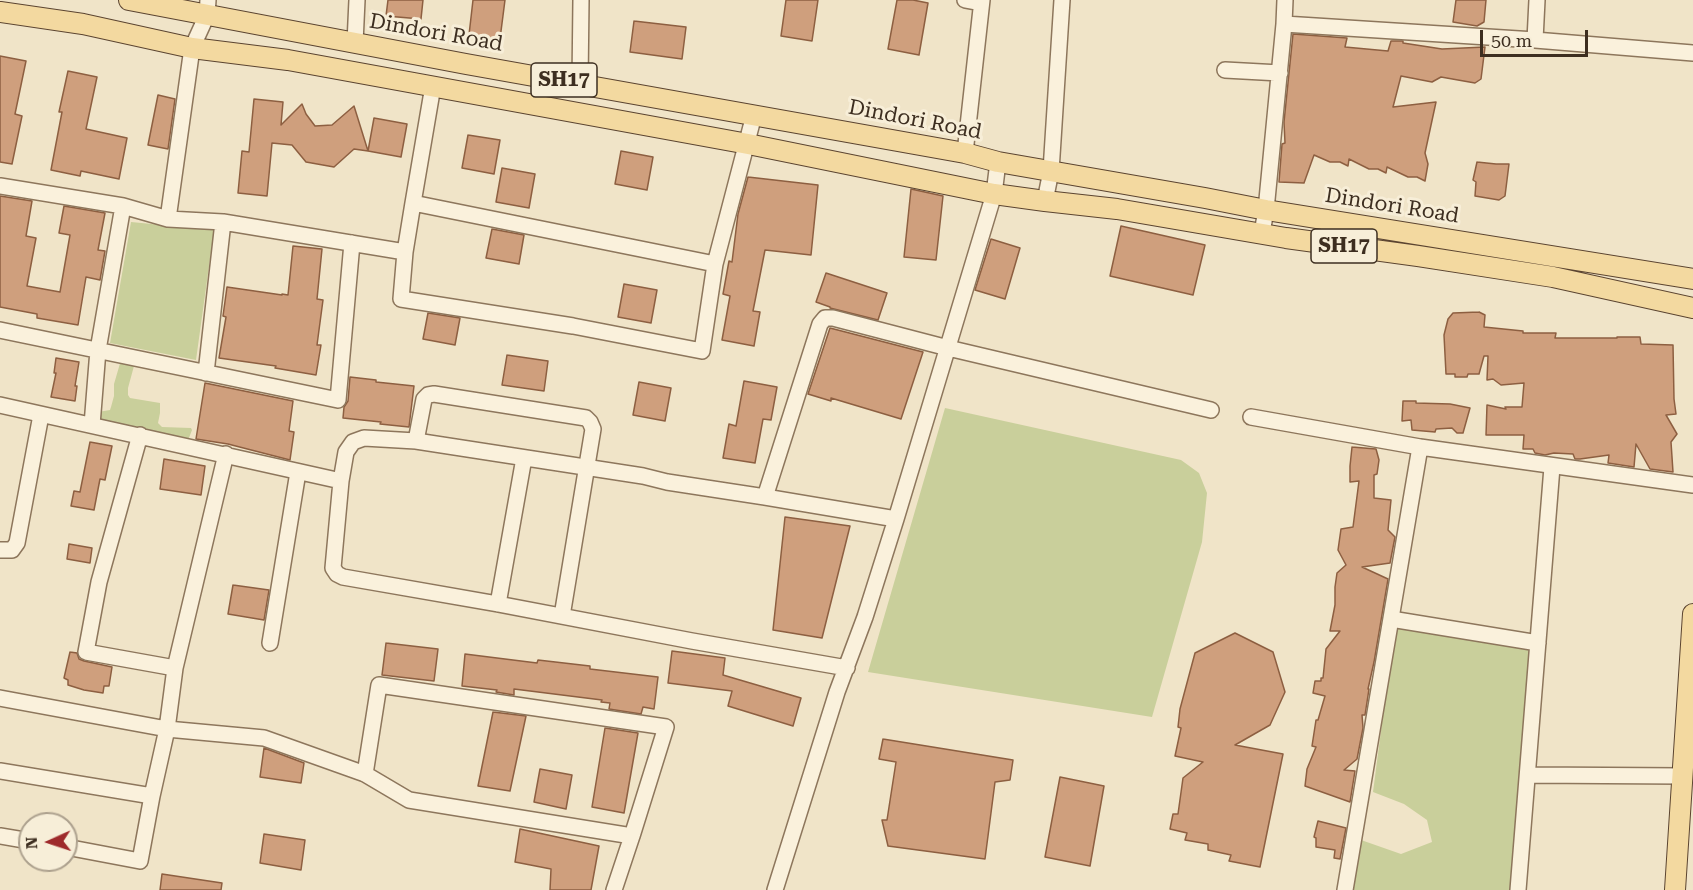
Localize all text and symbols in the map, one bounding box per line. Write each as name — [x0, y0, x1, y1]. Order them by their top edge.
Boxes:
street label: Dindori Road — [367, 9, 505, 57]
scale bar — [1483, 18, 1591, 56]
text: 50 m — [1491, 30, 1532, 51]
road number: SH17 — [531, 63, 597, 97]
street label: Dindori Road — [846, 95, 984, 145]
street label: Dindori Road — [1323, 183, 1461, 229]
road number: SH17 — [1311, 229, 1377, 263]
north arrow — [18, 812, 78, 872]
text: N — [22, 836, 41, 850]

